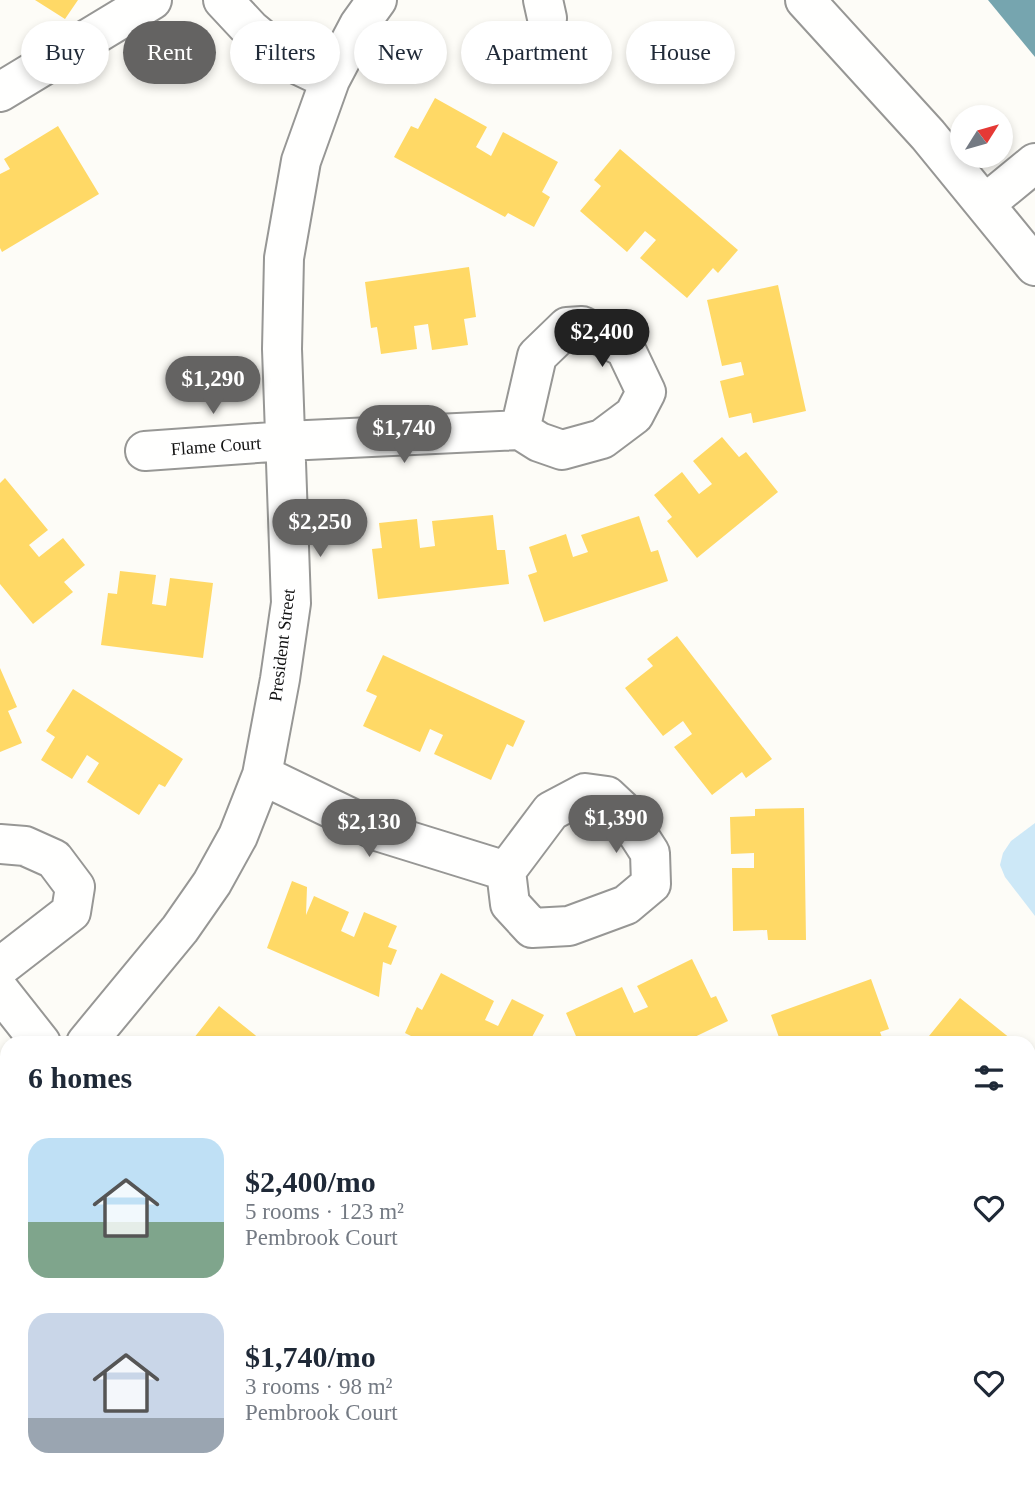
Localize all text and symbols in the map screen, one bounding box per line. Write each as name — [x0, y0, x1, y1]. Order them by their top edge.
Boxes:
chip: Buy — [21, 21, 109, 84]
chip: Rent — [123, 21, 216, 84]
chip: Filters — [230, 21, 340, 84]
chip: New — [354, 21, 447, 84]
chip: Apartment — [461, 21, 612, 84]
chip: House — [626, 21, 735, 84]
north arrow — [950, 105, 1013, 168]
map controls — [950, 105, 1013, 168]
pin: $2,400 — [545, 310, 659, 369]
text: $2,400 — [570, 319, 634, 344]
pin: $1,290 — [156, 356, 270, 416]
text: $1,290 — [181, 366, 245, 391]
pin: $1,740 — [347, 406, 461, 465]
text: $1,740 — [372, 415, 436, 440]
street label: Flame Court — [170, 433, 262, 459]
pin: $2,250 — [263, 500, 377, 559]
text: $2,250 — [288, 509, 352, 534]
street label: President Street — [265, 587, 299, 703]
pin: $1,390 — [559, 796, 673, 855]
pin: $2,130 — [312, 800, 426, 859]
text: $1,390 — [584, 805, 648, 830]
text: $2,130 — [337, 809, 401, 834]
icon: filters — [970, 1059, 1008, 1097]
text: 6 homes — [28, 1061, 132, 1094]
text: $2,400/mo — [245, 1165, 376, 1198]
icon: home — [84, 1166, 168, 1250]
icon: heart — [970, 1189, 1008, 1227]
text: 5 rooms · 123 m² — [245, 1199, 404, 1224]
text: Pembrook Court — [245, 1225, 398, 1250]
text: $1,740/mo — [245, 1340, 376, 1373]
icon: home — [84, 1341, 168, 1425]
icon: heart — [970, 1364, 1008, 1402]
text: 3 rooms · 98 m² — [245, 1374, 392, 1399]
text: Pembrook Court — [245, 1400, 398, 1425]

